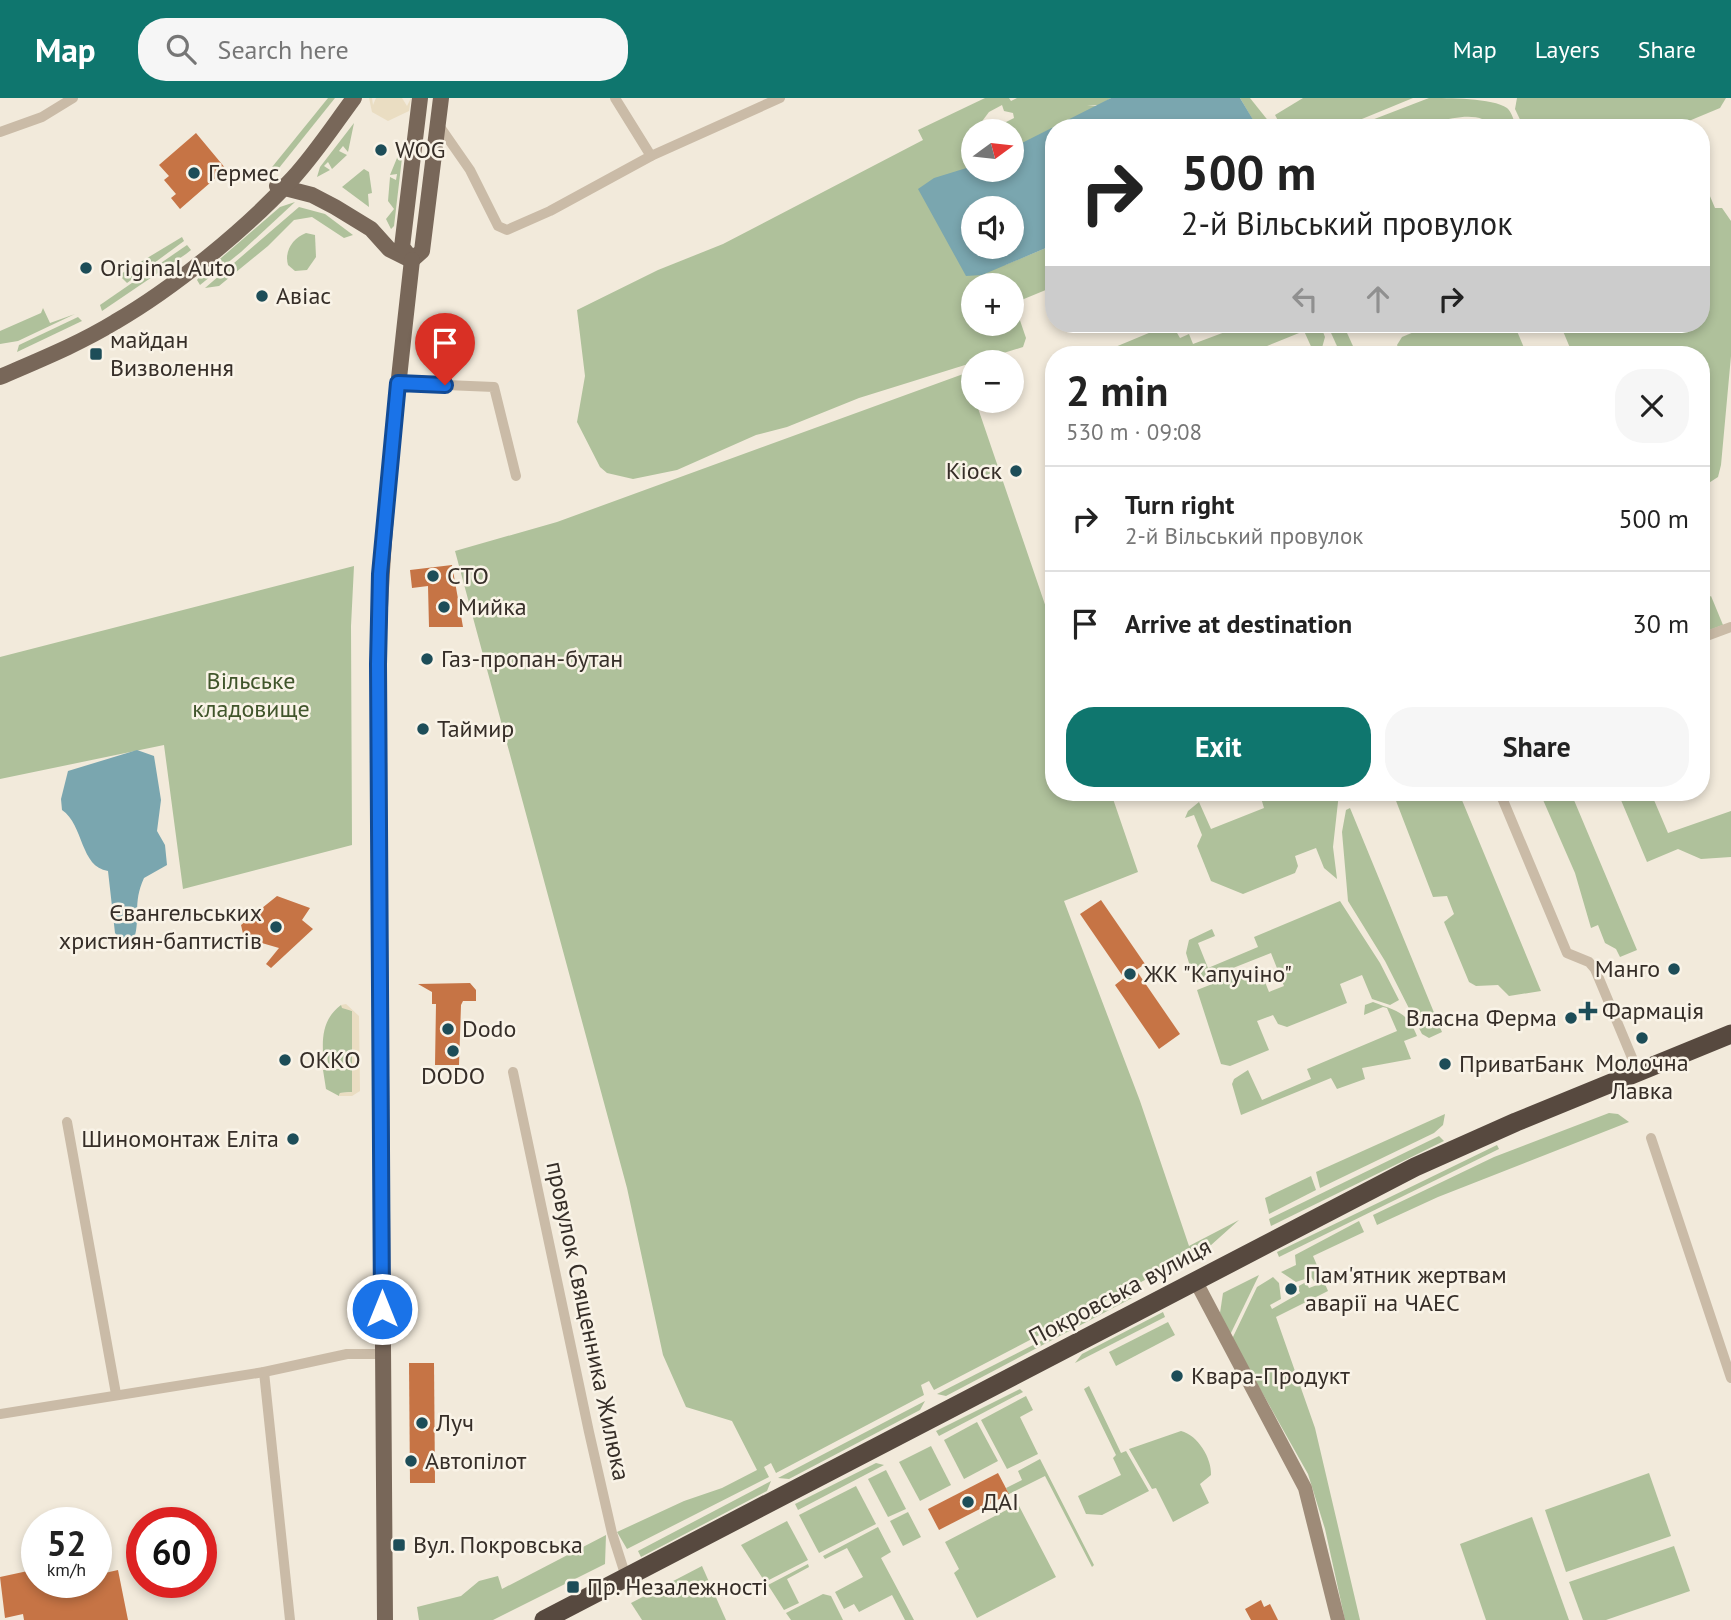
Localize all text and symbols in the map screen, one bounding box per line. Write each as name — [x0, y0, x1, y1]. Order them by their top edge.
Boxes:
search box — [138, 18, 628, 81]
text: Map — [35, 28, 96, 71]
icon: search — [162, 30, 200, 68]
text: Search here — [218, 33, 349, 66]
text: Map — [1453, 34, 1497, 65]
text: Layers — [1535, 34, 1600, 65]
text: Share — [1638, 34, 1696, 65]
north arrow — [961, 119, 1024, 182]
map controls — [961, 119, 1024, 413]
place label: WOG — [395, 134, 446, 165]
text: 500 m — [1181, 140, 1316, 204]
marker: WOG — [373, 142, 389, 158]
icon: right — [1066, 147, 1157, 238]
place label: Гермес — [208, 157, 280, 188]
marker: Гермес — [186, 165, 202, 181]
button: sound — [961, 196, 1024, 259]
text: 2-й Вільський провулок — [1181, 202, 1512, 244]
place label: Original Auto — [100, 252, 236, 283]
marker: Original Auto — [78, 260, 94, 276]
button: + — [961, 273, 1024, 336]
place label: Авіас — [276, 280, 331, 311]
icon: left — [1286, 280, 1324, 318]
icon: ahead — [1359, 280, 1397, 318]
icon: right — [1432, 280, 1470, 318]
marker: Авіас — [254, 288, 270, 304]
pin — [415, 313, 475, 385]
place label: майдан Визволення — [110, 324, 234, 383]
icon: arrive — [426, 324, 464, 362]
marker: майдан Визволення — [88, 346, 104, 362]
button: − — [961, 350, 1024, 413]
text: 2 min — [1066, 363, 1168, 418]
button: close — [1615, 369, 1689, 443]
text: 530 m · 09:08 — [1066, 417, 1202, 446]
place label: Кіоск — [946, 455, 1003, 486]
marker: Кіоск — [1008, 463, 1024, 479]
text: Turn right — [1125, 488, 1234, 521]
icon: right — [1066, 500, 1104, 538]
text: 500 m — [1618, 502, 1689, 535]
text: 2-й Вільський провулок — [1125, 521, 1363, 550]
place label: СТО — [447, 560, 489, 591]
marker: СТО — [425, 568, 441, 584]
place label: Мийка — [458, 591, 527, 622]
marker: Мийка — [436, 599, 452, 615]
icon: arrive — [1066, 605, 1104, 643]
text: Arrive at destination — [1125, 607, 1352, 640]
text: 30 m — [1633, 607, 1689, 640]
place label: Газ-пропан-бутан — [441, 643, 623, 674]
marker: Газ-пропан-бутан — [419, 651, 435, 667]
park label: Вільське кладовище — [192, 665, 310, 724]
button: Exit — [1066, 707, 1371, 787]
button: Share — [1385, 707, 1689, 787]
place label: Таймир — [437, 713, 514, 744]
marker: Таймир — [415, 721, 431, 737]
place label: Євангельських християн-баптистів — [59, 897, 262, 956]
marker: Євангельських християн-баптистів — [268, 919, 284, 935]
place label: Манго — [1595, 953, 1660, 984]
place label: ЖК "Капучіно" — [1143, 958, 1292, 989]
marker: Манго — [1666, 961, 1682, 977]
marker: ЖК "Капучіно" — [1122, 966, 1138, 982]
place label: Фармація — [1602, 995, 1704, 1026]
place label: Власна Ферма — [1406, 1002, 1557, 1033]
marker: Фармація — [1580, 1003, 1596, 1019]
marker: Власна Ферма — [1563, 1010, 1579, 1026]
place label: Dodo — [462, 1013, 516, 1044]
marker: Dodo — [440, 1021, 456, 1037]
marker: Молочна Лавка — [1634, 1030, 1650, 1046]
marker: DODO — [445, 1043, 461, 1059]
place label: ОККО — [299, 1044, 361, 1075]
place label: Молочна Лавка — [1595, 1047, 1689, 1106]
place label: ПриватБанк — [1459, 1048, 1584, 1079]
marker: ОККО — [277, 1052, 293, 1068]
marker: ПриватБанк — [1437, 1056, 1453, 1072]
place label: DODO — [421, 1060, 485, 1091]
place label: Шиномонтаж Еліта — [81, 1123, 279, 1154]
marker: Шиномонтаж Еліта — [285, 1131, 301, 1147]
street label: провулок Священника Жилюка — [539, 1158, 638, 1483]
street label: Покровська вулиця — [1023, 1230, 1216, 1353]
place label: Пам'ятник жертвам аварії на ЧАЕС — [1305, 1259, 1507, 1318]
position arrow — [345, 1272, 419, 1346]
marker: Пам'ятник жертвам аварії на ЧАЕС — [1283, 1281, 1299, 1297]
place label: Квара-Продукт — [1191, 1360, 1350, 1391]
marker: Квара-Продукт — [1169, 1368, 1185, 1384]
place label: Луч — [435, 1407, 474, 1438]
marker: Луч — [414, 1415, 430, 1431]
place label: Автопілот — [425, 1445, 527, 1476]
marker: Автопілот — [403, 1453, 419, 1469]
place label: ДАІ — [982, 1486, 1019, 1517]
marker: ДАІ — [960, 1494, 976, 1510]
speed limit sign: 60 — [126, 1507, 217, 1598]
text: 52 — [47, 1520, 86, 1566]
place label: Вул. Покровська — [413, 1529, 583, 1560]
marker: Вул. Покровська — [391, 1537, 407, 1553]
text: km/h — [47, 1558, 86, 1581]
place label: Пр. Незалежності — [587, 1571, 768, 1602]
marker: Пр. Незалежності — [565, 1579, 581, 1595]

